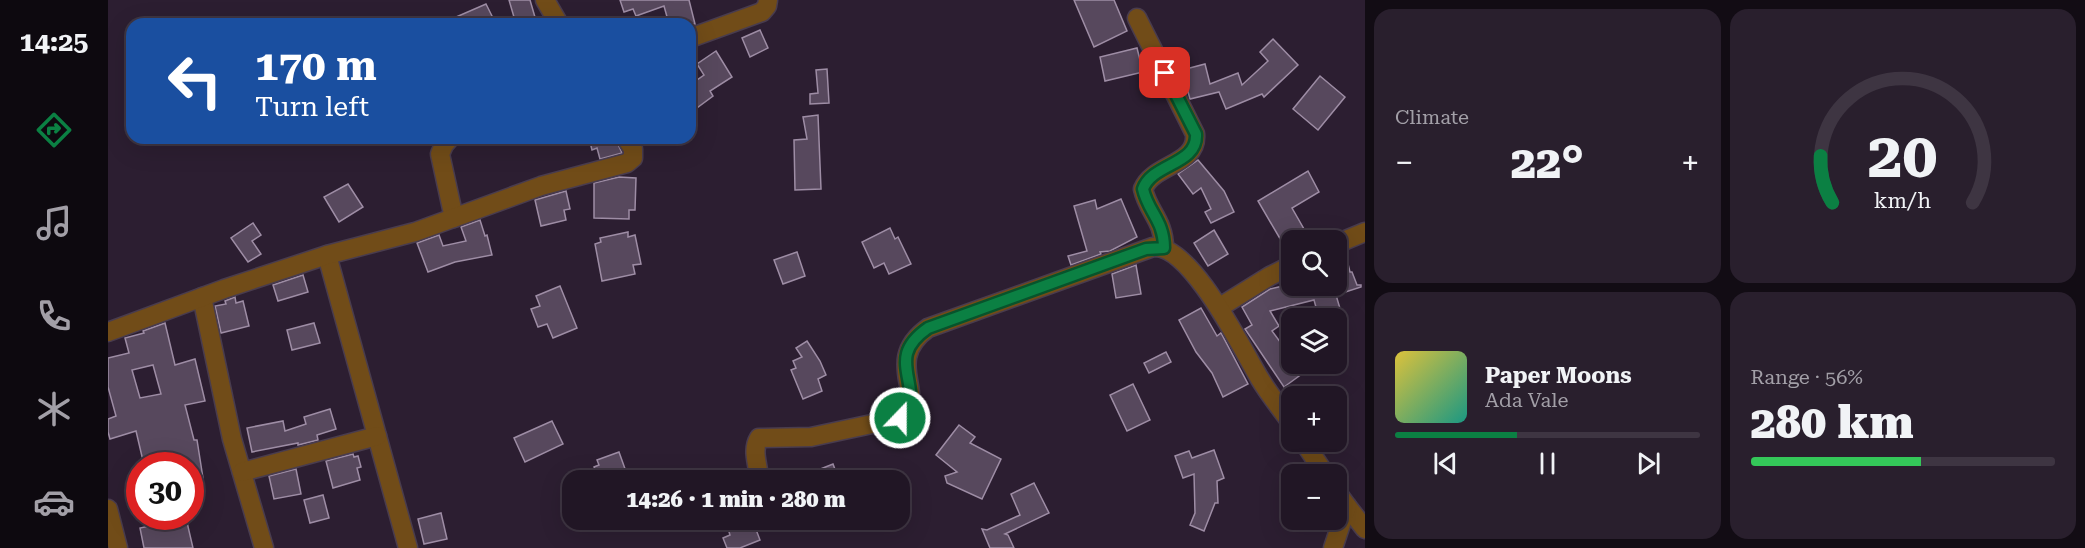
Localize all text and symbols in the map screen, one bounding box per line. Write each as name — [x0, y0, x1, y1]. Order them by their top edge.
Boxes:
text: 14:25 — [20, 26, 88, 58]
text: 170 m — [255, 41, 377, 90]
icon: left — [156, 42, 234, 120]
pin — [1139, 47, 1190, 98]
icon: arrive — [1148, 56, 1181, 89]
text: Turn left — [255, 91, 369, 123]
text: Climate — [1395, 105, 1469, 129]
icon: directions — [33, 109, 75, 151]
text: 20 — [1868, 119, 1938, 192]
text: 22° — [1511, 136, 1584, 189]
text: − — [1395, 143, 1413, 182]
text: + — [1681, 143, 1700, 182]
text: km/h — [1874, 188, 1932, 213]
icon: music — [33, 202, 75, 244]
map controls — [1281, 230, 1347, 530]
button: search — [1281, 230, 1347, 296]
icon: phone — [33, 295, 75, 337]
button: layers — [1281, 308, 1347, 374]
text: Paper Moons — [1485, 363, 1632, 388]
text: Range · 56% — [1751, 365, 1863, 389]
position arrow — [868, 386, 932, 450]
button: + — [1281, 386, 1347, 452]
icon: climate — [33, 388, 75, 430]
text: Ada Vale — [1485, 388, 1568, 412]
text: 280 km — [1751, 396, 1914, 449]
icon: previous — [1429, 447, 1462, 480]
icon: pause — [1531, 447, 1564, 480]
icon: next — [1632, 447, 1665, 480]
speed limit sign: 30 — [126, 452, 204, 530]
button: − — [1281, 464, 1347, 530]
icon: car — [33, 481, 75, 523]
text: 14:26 · 1 min · 280 m — [626, 487, 846, 512]

